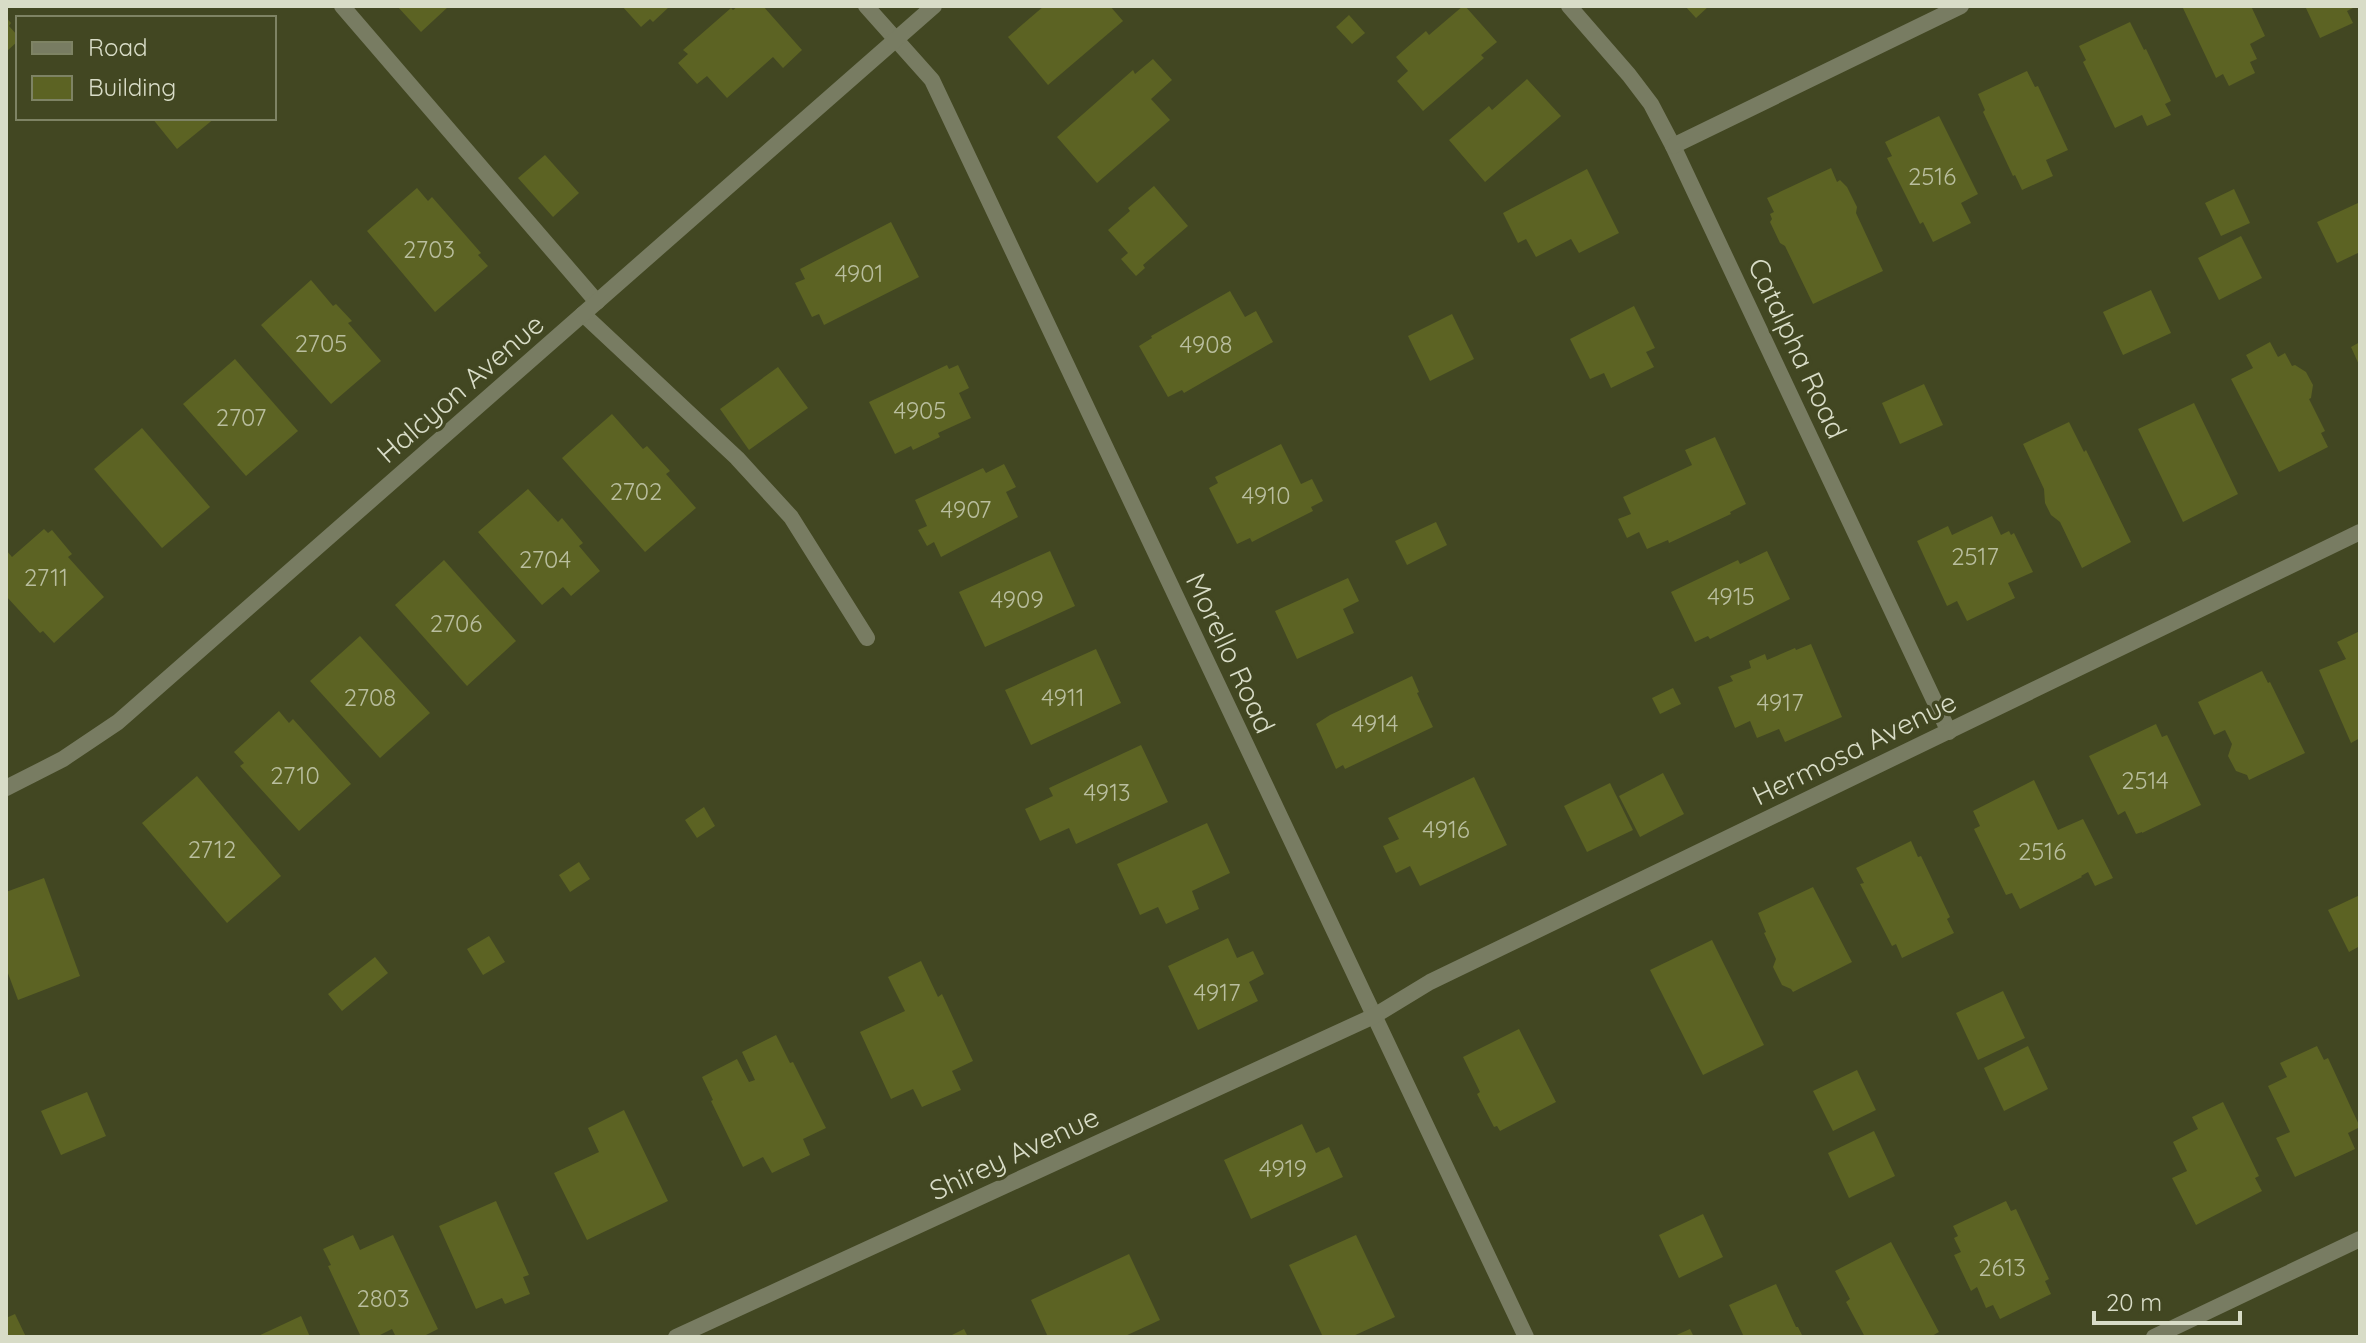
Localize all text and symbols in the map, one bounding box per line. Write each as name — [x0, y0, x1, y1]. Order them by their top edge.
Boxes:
legend — [16, 16, 276, 120]
text: Road — [88, 32, 148, 62]
text: Building — [88, 72, 176, 102]
house number: 2516 — [1908, 161, 1956, 191]
house number: 2703 — [403, 234, 455, 264]
street label: Catalpha Road — [1741, 252, 1855, 444]
house number: 4901 — [835, 258, 883, 288]
street label: Halcyon Avenue — [369, 306, 551, 470]
house number: 2705 — [295, 328, 347, 358]
house number: 4908 — [1180, 329, 1232, 359]
house number: 4905 — [894, 395, 946, 425]
house number: 2707 — [216, 402, 266, 432]
house number: 2702 — [610, 476, 662, 506]
house number: 4910 — [1242, 480, 1290, 510]
house number: 4907 — [941, 494, 991, 524]
house number: 2517 — [1951, 541, 1999, 571]
house number: 2704 — [519, 544, 571, 574]
house number: 2711 — [24, 562, 68, 592]
street label: Morello Road — [1179, 567, 1283, 739]
house number: 4915 — [1707, 581, 1755, 611]
house number: 4909 — [990, 584, 1044, 614]
house number: 2706 — [430, 608, 482, 638]
house number: 2708 — [344, 682, 396, 712]
house number: 4911 — [1041, 682, 1085, 712]
street label: Hermosa Avenue — [1746, 683, 1962, 813]
house number: 4917 — [1757, 687, 1803, 717]
house number: 4914 — [1352, 708, 1398, 738]
house number: 2710 — [270, 760, 320, 790]
house number: 2514 — [2121, 765, 2169, 795]
house number: 4913 — [1083, 777, 1131, 807]
house number: 4916 — [1422, 814, 1470, 844]
house number: 2712 — [188, 834, 236, 864]
house number: 2516 — [2018, 836, 2066, 866]
house number: 4917 — [1194, 977, 1240, 1007]
street label: Shirey Avenue — [924, 1099, 1104, 1207]
house number: 4919 — [1259, 1153, 1307, 1183]
house number: 2613 — [1978, 1252, 2026, 1282]
scale bar — [2094, 1275, 2240, 1325]
house number: 2803 — [356, 1283, 410, 1313]
text: 20 m — [2106, 1287, 2162, 1317]

